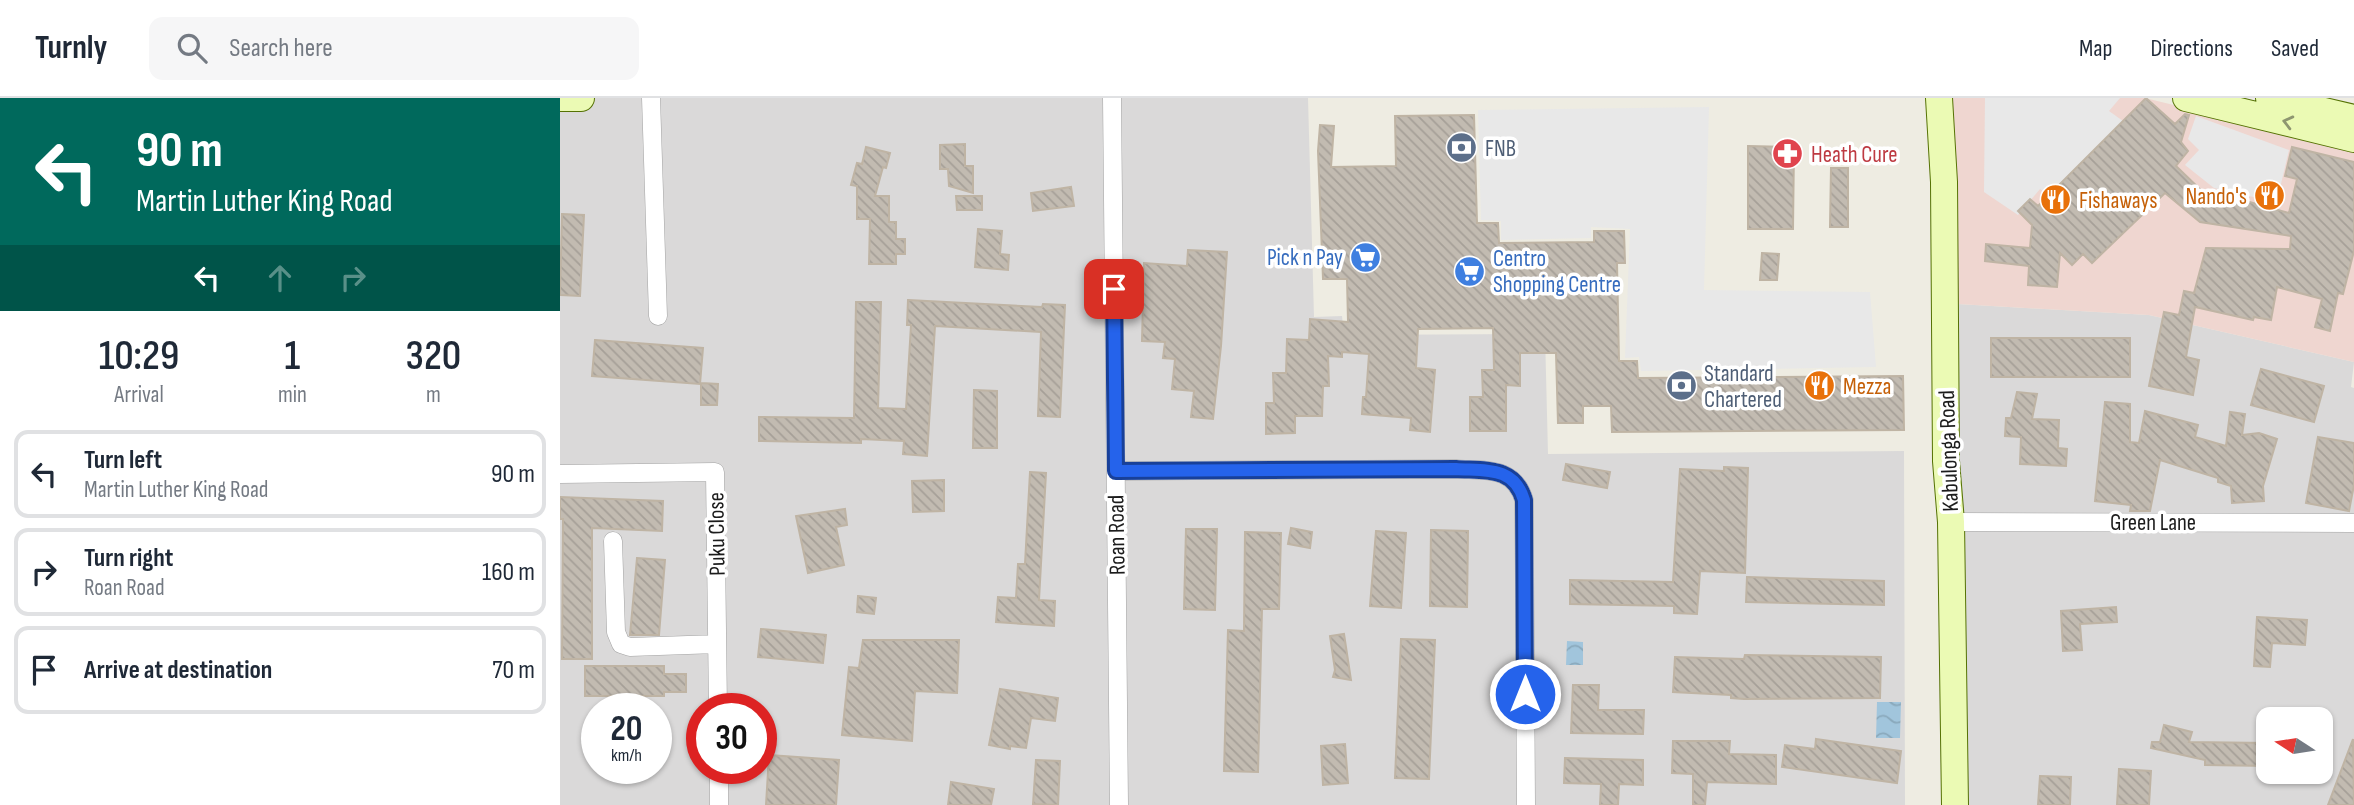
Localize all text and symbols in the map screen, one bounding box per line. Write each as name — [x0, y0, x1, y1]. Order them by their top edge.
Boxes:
search box — [149, 17, 639, 80]
text: Turnly — [35, 28, 107, 68]
icon: search — [173, 29, 211, 67]
text: Search here — [229, 33, 333, 64]
text: Map — [2079, 34, 2112, 63]
text: Directions — [2150, 34, 2233, 63]
text: Saved — [2271, 34, 2319, 63]
one-way arrow — [2282, 116, 2294, 130]
text: 90 m — [136, 122, 223, 181]
icon: left — [21, 126, 112, 217]
bank icon: FNB — [1445, 131, 1479, 165]
place label: FNB — [1485, 135, 1516, 163]
pharmacy icon: Heath Cure — [1771, 137, 1805, 171]
place label: Heath Cure — [1811, 141, 1897, 169]
restaurant icon: Nando's — [2253, 179, 2287, 213]
text: Martin Luther King Road — [136, 182, 393, 221]
restaurant icon: Fishaways — [2039, 183, 2073, 217]
place label: Nando's — [2186, 183, 2247, 211]
place label: Fishaways — [2079, 187, 2158, 215]
supermarket icon: Pick n Pay — [1349, 240, 1383, 274]
place label: Pick n Pay — [1267, 244, 1343, 272]
place label: Centro Shopping Centre — [1493, 245, 1621, 299]
supermarket icon: Centro Shopping Centre — [1453, 254, 1487, 288]
icon: left — [188, 259, 226, 297]
icon: ahead — [261, 259, 299, 297]
icon: right — [334, 259, 372, 297]
pin — [1084, 259, 1144, 319]
icon: arrive — [1095, 270, 1133, 308]
text: 10:29 — [99, 331, 179, 382]
text: 1 — [285, 331, 300, 382]
text: 320 — [406, 331, 461, 382]
place label: Standard Chartered — [1704, 360, 1782, 414]
bank icon: Standard Chartered — [1664, 369, 1698, 403]
restaurant icon: Mezza — [1803, 369, 1837, 403]
place label: Mezza — [1843, 373, 1891, 401]
text: Arrival — [114, 381, 164, 409]
text: min — [278, 381, 307, 409]
text: m — [426, 381, 441, 409]
street label: Kabulonga Road — [1933, 390, 1965, 512]
text: Turn left — [84, 445, 162, 476]
icon: left — [25, 455, 63, 493]
text: 90 m — [491, 459, 535, 490]
text: Martin Luther King Road — [84, 476, 268, 504]
street label: Puku Close — [702, 492, 732, 576]
street label: Roan Road — [1102, 494, 1132, 575]
street label: Green Lane — [2110, 509, 2196, 537]
text: Turn right — [84, 543, 173, 574]
icon: right — [25, 553, 63, 591]
text: 160 m — [482, 557, 535, 588]
text: Roan Road — [84, 574, 165, 602]
icon: arrive — [25, 651, 63, 689]
text: Arrive at destination — [84, 655, 272, 686]
text: 70 m — [492, 655, 535, 686]
position arrow — [1488, 657, 1562, 731]
speed limit sign: 30 — [686, 693, 777, 784]
north arrow — [2256, 707, 2333, 784]
map controls — [2256, 707, 2333, 784]
text: 20 — [611, 708, 643, 751]
text: km/h — [611, 745, 642, 766]

